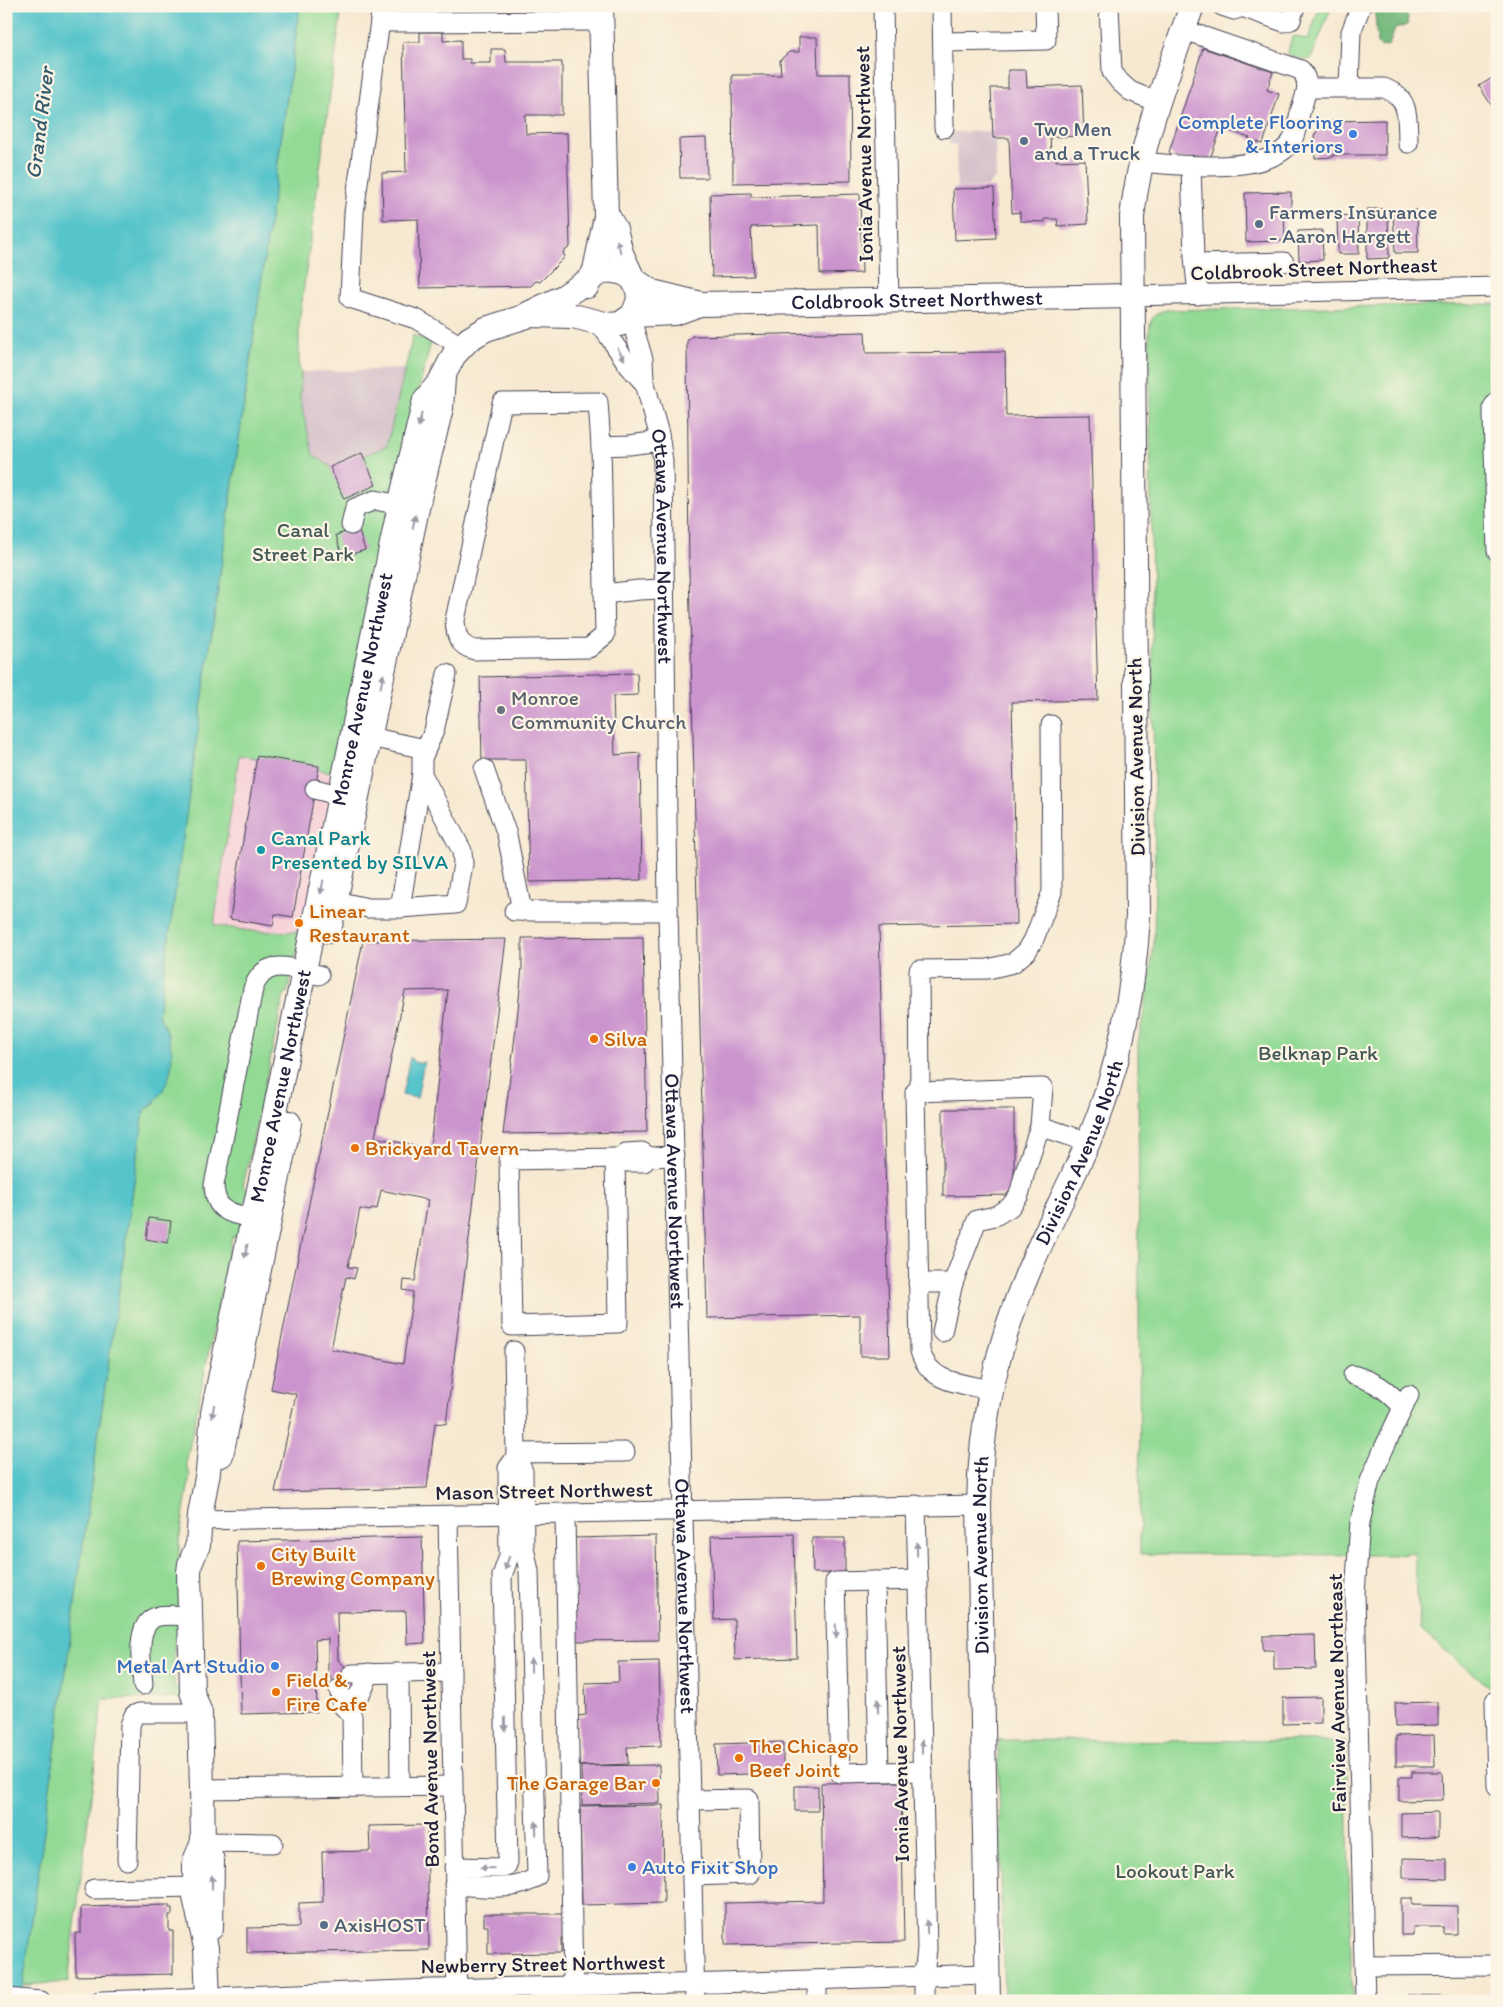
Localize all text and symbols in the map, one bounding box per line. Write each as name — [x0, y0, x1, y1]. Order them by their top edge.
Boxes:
street label: Ionia Avenue Northwest — [849, 45, 878, 263]
water label: Grand River — [19, 63, 60, 180]
place label: Complete Flooring & Interiors — [1178, 109, 1343, 158]
place label: Two Men and a Truck — [1034, 116, 1140, 165]
marker: Complete Flooring & Interiors — [1347, 128, 1359, 140]
marker: Two Men and a Truck — [1018, 135, 1030, 147]
place label: Farmers Insurance - Aaron Hargett — [1269, 199, 1438, 248]
marker: Farmers Insurance - Aaron Hargett — [1253, 218, 1265, 230]
one-way arrow — [615, 239, 623, 254]
street label: Coldbrook Street Northeast — [1190, 252, 1438, 285]
street label: Coldbrook Street Northwest — [791, 285, 1043, 314]
one-way arrow — [617, 347, 626, 360]
one-way arrow — [416, 412, 424, 427]
street label: Ottawa Avenue Northwest — [646, 427, 678, 664]
one-way arrow — [410, 514, 418, 529]
park label: Canal Street Park — [252, 517, 354, 566]
street label: Monroe Avenue Northwest — [325, 570, 398, 808]
street label: Division Avenue North — [1121, 657, 1150, 857]
one-way arrow — [378, 673, 386, 689]
place label: Monroe Community Church — [511, 685, 686, 734]
marker: Monroe Community Church — [495, 704, 507, 716]
place label: Canal Park Presented by SILVA — [271, 825, 449, 874]
marker: Canal Park Presented by SILVA — [255, 844, 267, 856]
one-way arrow — [317, 879, 325, 895]
place label: Linear Restaurant — [309, 898, 410, 947]
marker: Linear Restaurant — [293, 917, 305, 929]
street label: Monroe Avenue Northwest — [244, 967, 316, 1205]
place label: Silva — [604, 1026, 647, 1051]
marker: Silva — [588, 1033, 600, 1045]
park label: Belknap Park — [1258, 1040, 1378, 1065]
street label: Division Avenue North — [1029, 1057, 1128, 1249]
street label: Ottawa Avenue Northwest — [660, 1073, 691, 1309]
place label: Brickyard Tavern — [365, 1135, 519, 1160]
marker: Brickyard Tavern — [349, 1142, 361, 1154]
one-way arrow — [241, 1244, 249, 1260]
one-way arrow — [209, 1403, 217, 1419]
street label: Division Avenue North — [966, 1454, 994, 1655]
street label: Mason Street Northwest — [435, 1476, 653, 1505]
street label: Ottawa Avenue Northwest — [670, 1478, 701, 1714]
place label: City Built Brewing Company — [271, 1541, 435, 1590]
one-way arrow — [913, 1541, 921, 1557]
one-way arrow — [502, 1556, 510, 1571]
marker: City Built Brewing Company — [255, 1560, 267, 1572]
street label: Fairview Avenue Northeast — [1322, 1573, 1351, 1813]
one-way arrow — [832, 1623, 840, 1639]
street label: Ionia Avenue Northwest — [885, 1645, 914, 1863]
street label: Bond Avenue Northwest — [415, 1650, 444, 1868]
place label: Metal Art Studio — [116, 1653, 265, 1678]
one-way arrow — [527, 1657, 535, 1673]
marker: Metal Art Studio — [269, 1660, 281, 1672]
place label: Field & Fire Cafe — [286, 1667, 368, 1716]
marker: Field & Fire Cafe — [270, 1686, 282, 1698]
one-way arrow — [873, 1698, 881, 1714]
one-way arrow — [501, 1717, 509, 1733]
place label: The Chicago Beef Joint — [749, 1733, 859, 1782]
one-way arrow — [918, 1739, 926, 1755]
marker: The Chicago Beef Joint — [733, 1752, 745, 1764]
place label: The Garage Bar — [507, 1770, 647, 1795]
marker: The Garage Bar — [650, 1777, 662, 1789]
one-way arrow — [532, 1819, 540, 1835]
place label: Auto Fixit Shop — [642, 1854, 778, 1879]
park label: Lookout Park — [1115, 1858, 1235, 1883]
marker: Auto Fixit Shop — [626, 1861, 638, 1873]
one-way arrow — [479, 1864, 495, 1872]
one-way arrow — [208, 1874, 216, 1890]
place label: AxisHOST — [334, 1912, 426, 1937]
marker: AxisHOST — [318, 1919, 330, 1931]
one-way arrow — [923, 1919, 931, 1935]
street label: Newberry Street Northwest — [421, 1949, 666, 1978]

